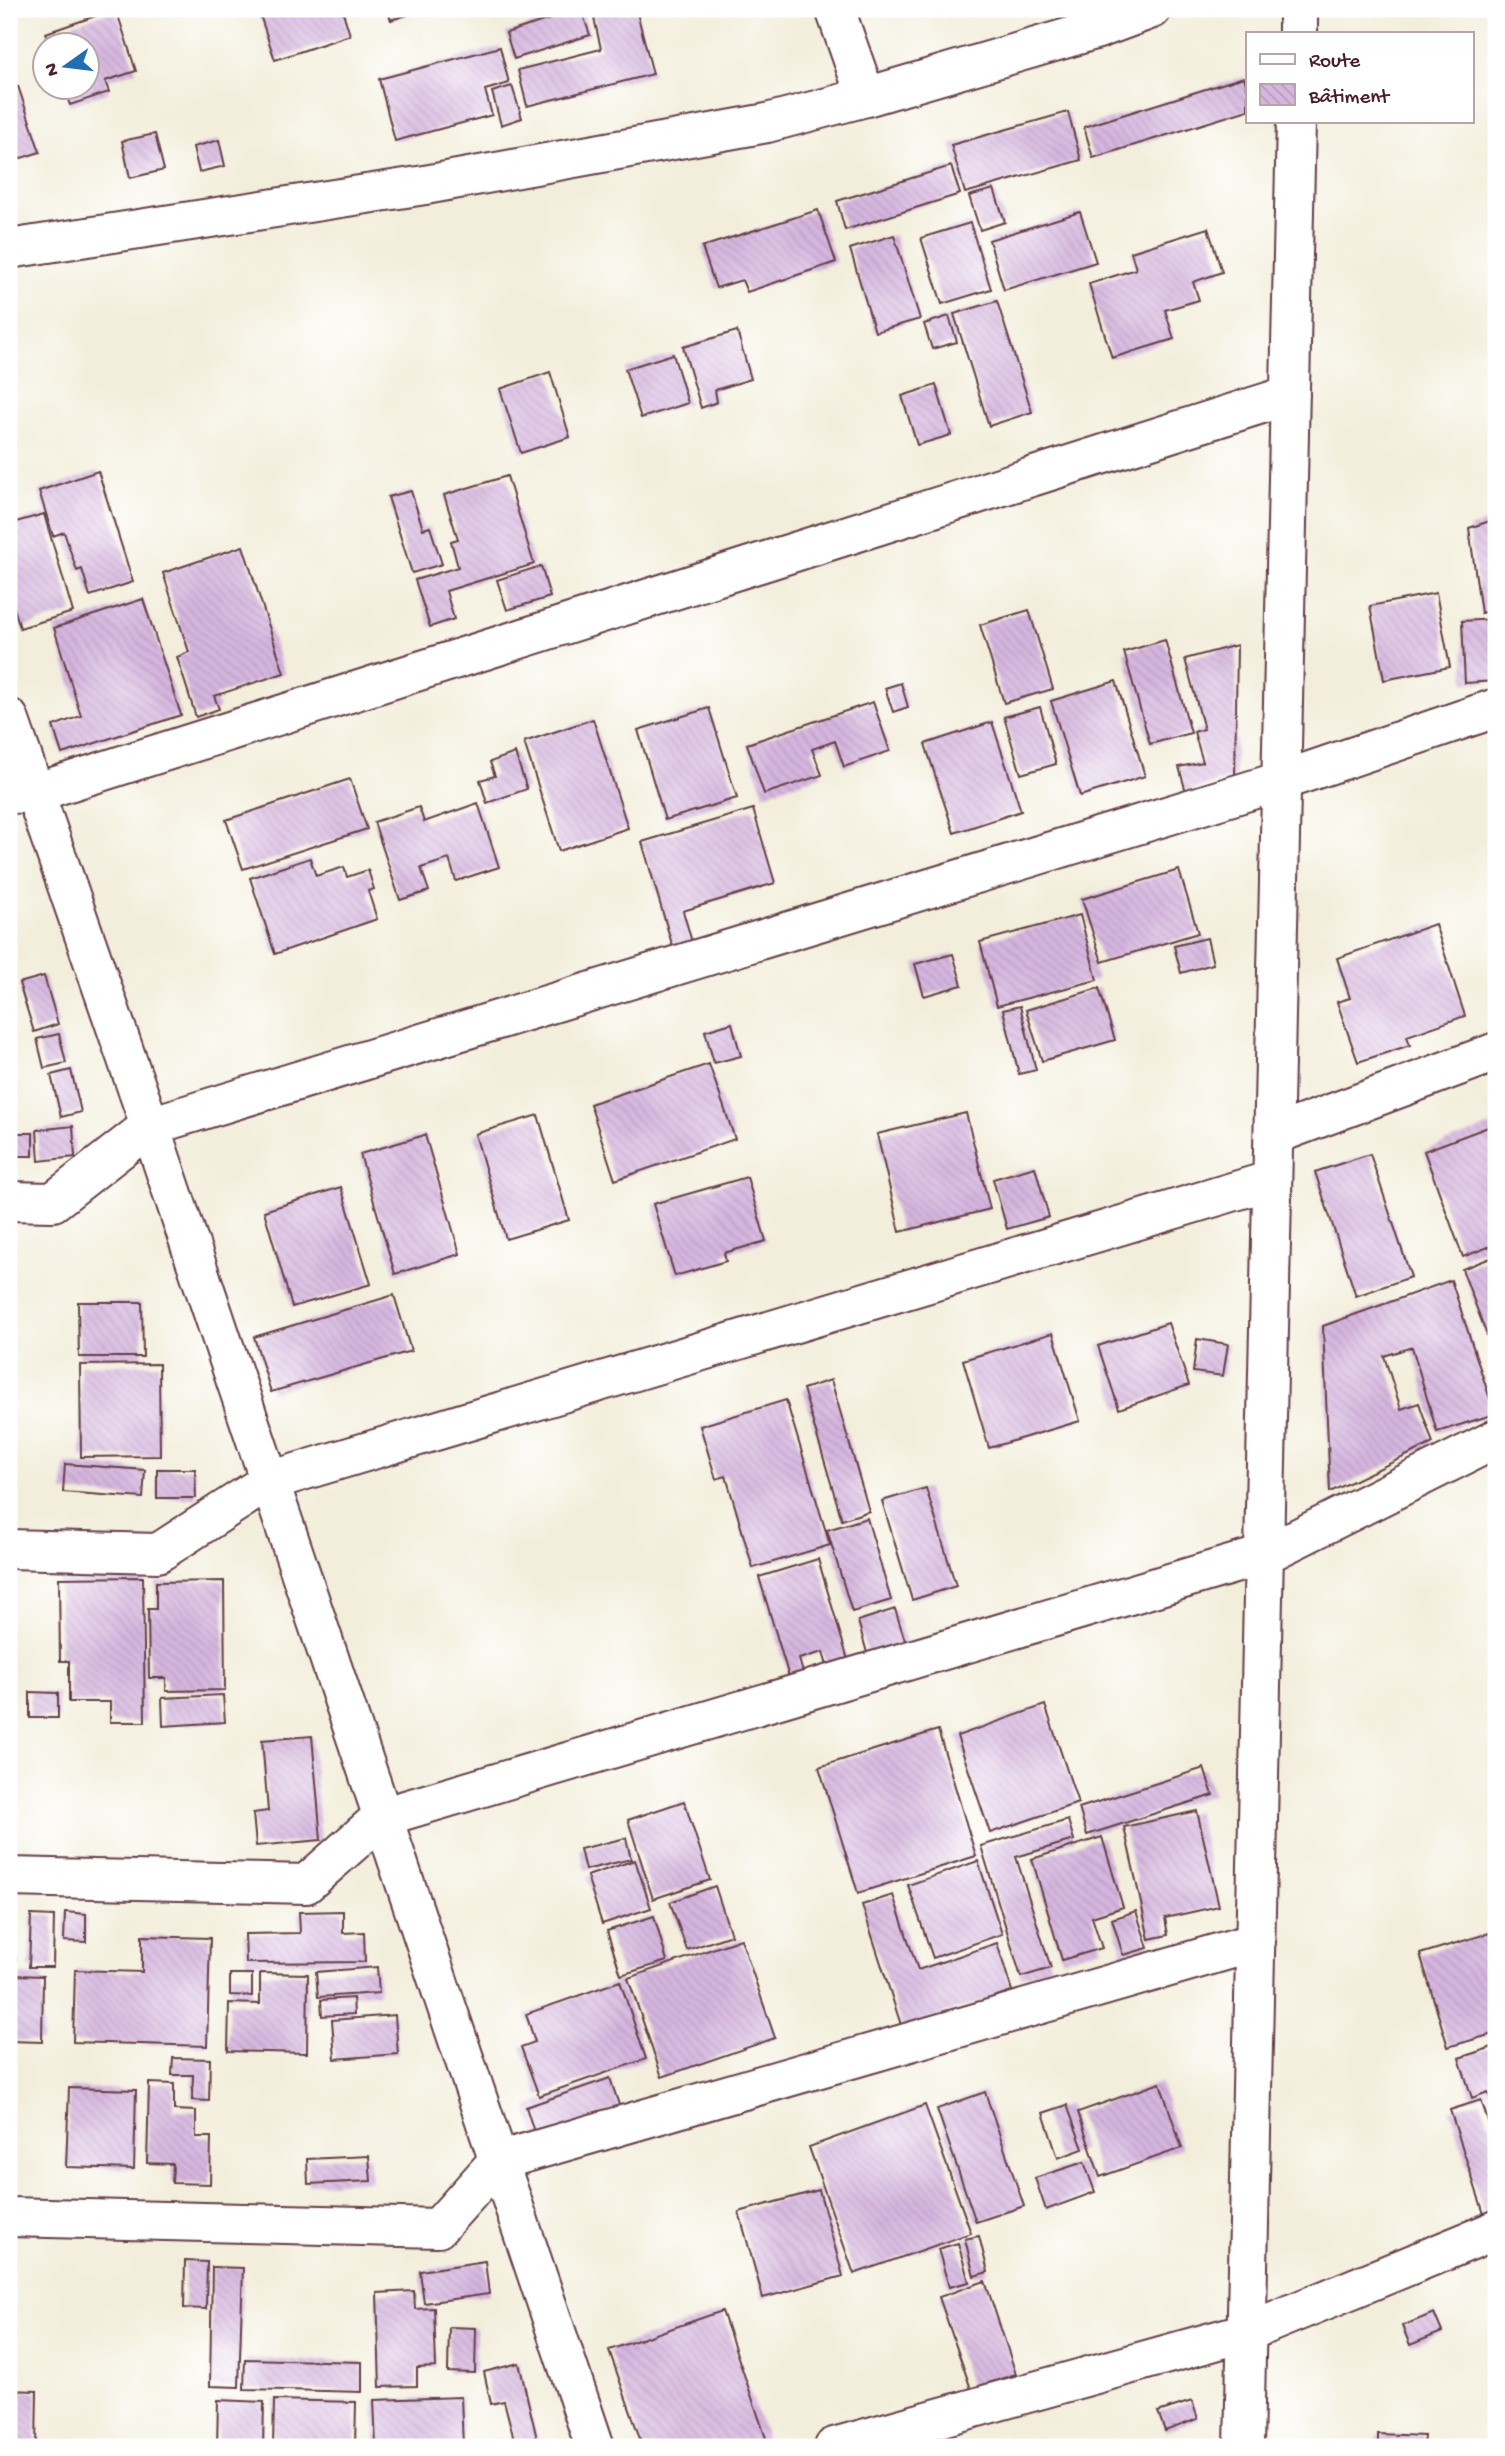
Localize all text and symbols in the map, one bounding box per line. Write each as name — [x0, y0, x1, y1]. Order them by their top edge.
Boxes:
north arrow — [32, 32, 102, 102]
legend — [1246, 32, 1474, 122]
text: Route — [1309, 50, 1361, 75]
text: N — [40, 60, 66, 78]
text: Bâtiment — [1308, 86, 1391, 111]

